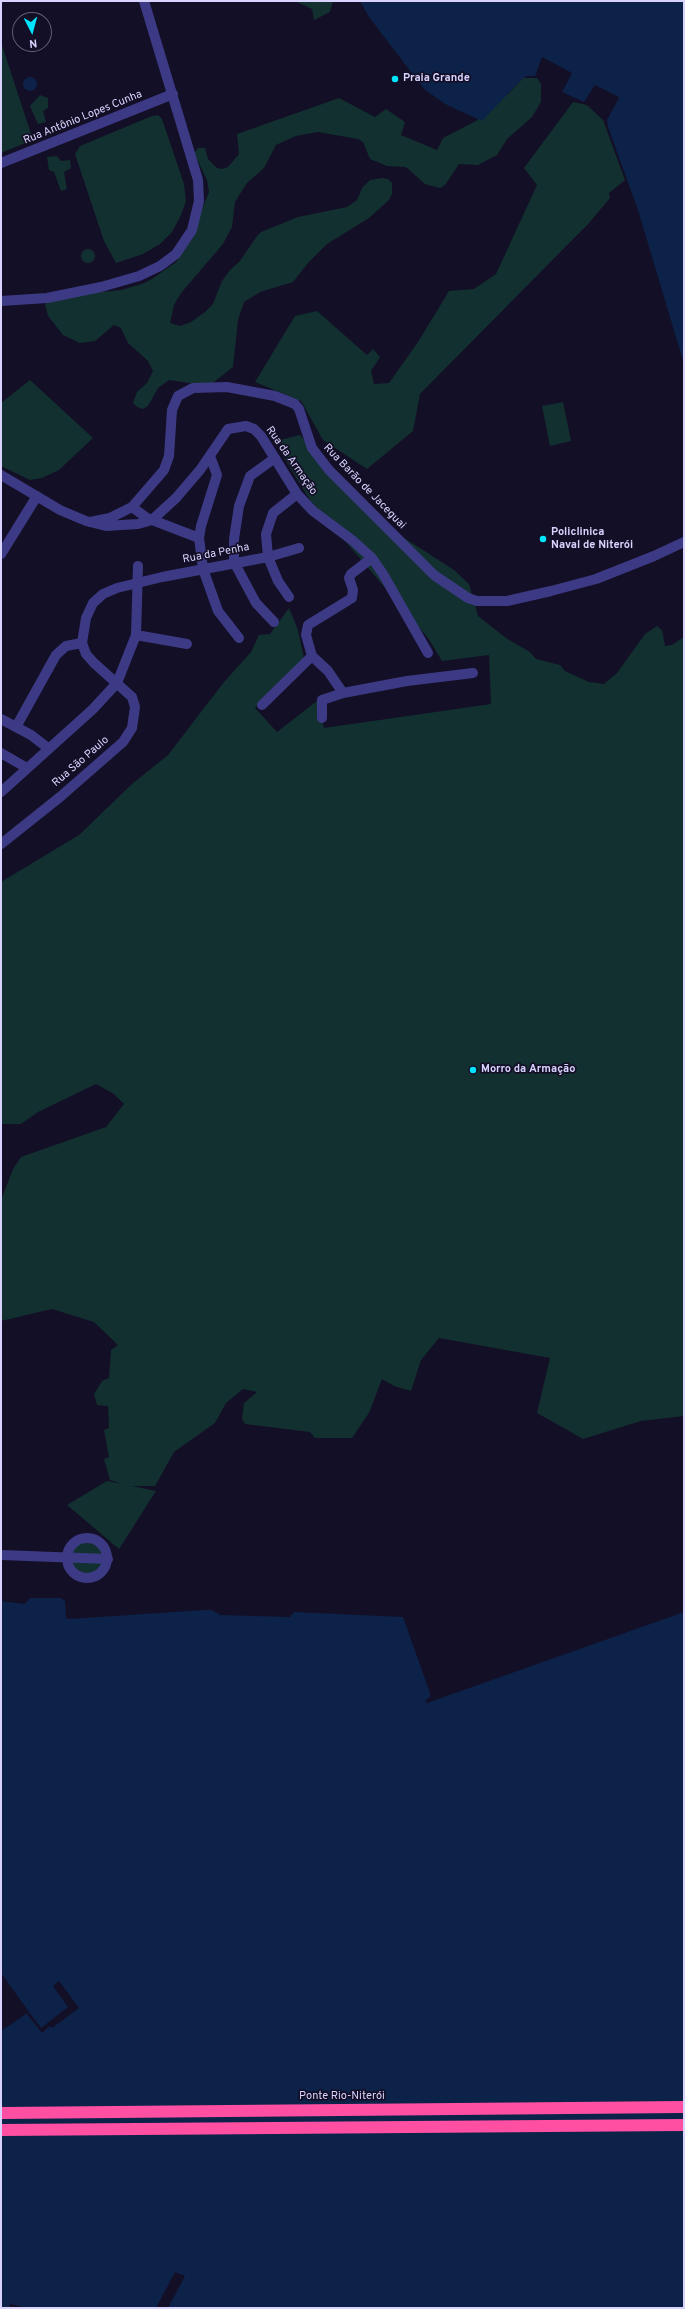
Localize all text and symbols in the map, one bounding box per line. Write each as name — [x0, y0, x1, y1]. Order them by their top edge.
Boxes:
north arrow — [12, 12, 52, 52]
text: N — [28, 36, 38, 50]
place label: Praia Grande — [403, 72, 470, 86]
marker: Praia Grande — [390, 74, 400, 84]
street label: Rua Antônio Lopes Cunha — [22, 88, 144, 148]
street label: Rua da Armação — [262, 424, 320, 498]
street label: Rua Barão de Jaceguai — [320, 442, 408, 532]
place label: Policlinica Naval de Niterói — [551, 526, 633, 552]
marker: Policlinica Naval de Niterói — [538, 534, 548, 544]
street label: Rua da Penha — [182, 541, 250, 567]
street label: Rua São Paulo — [50, 734, 112, 790]
place label: Morro da Armação — [481, 1063, 575, 1077]
marker: Morro da Armação — [468, 1065, 478, 1075]
street label: Ponte Rio-Niterói — [299, 2090, 385, 2104]

